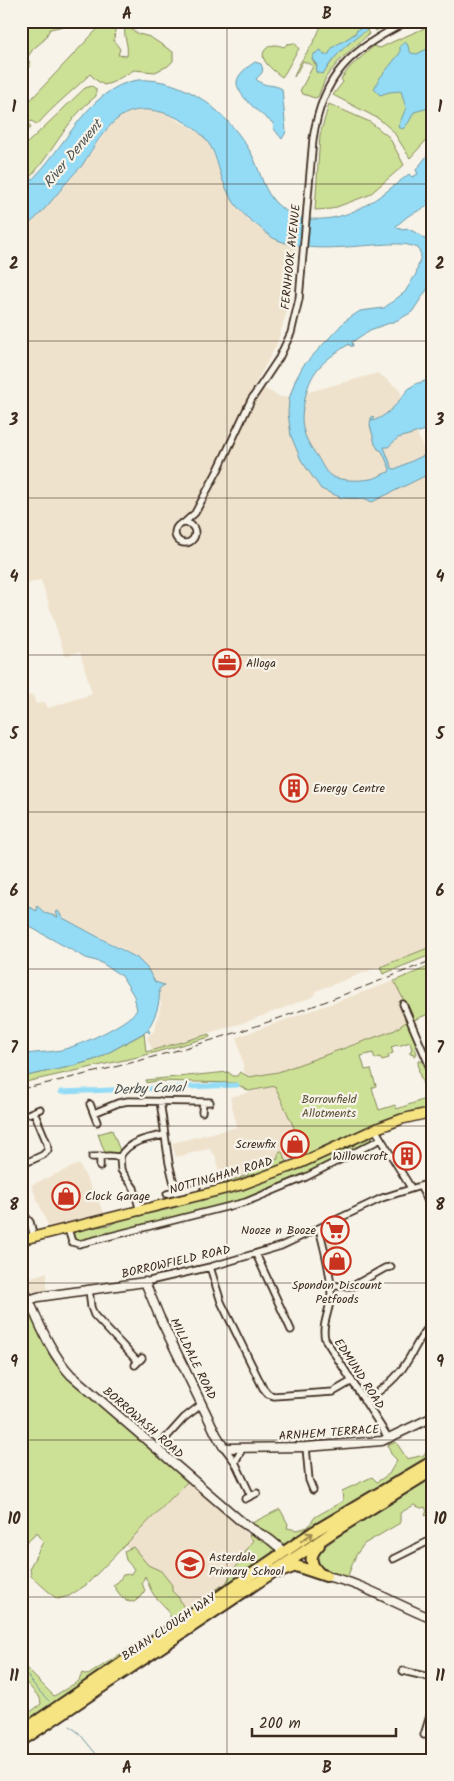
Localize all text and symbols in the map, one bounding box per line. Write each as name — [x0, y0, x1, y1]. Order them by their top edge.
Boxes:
text: A — [122, 2, 132, 27]
text: B — [322, 2, 332, 27]
text: 1 — [12, 95, 17, 120]
text: 1 — [438, 95, 443, 120]
water label: River Derwent — [38, 113, 110, 193]
street label: FERNHOOK AVENUE — [276, 202, 306, 311]
text: 2 — [9, 252, 19, 277]
text: 2 — [435, 252, 445, 277]
text: 3 — [9, 408, 19, 433]
text: 3 — [435, 408, 445, 433]
text: 4 — [10, 565, 19, 590]
text: 4 — [436, 565, 445, 590]
office icon: Alloga — [212, 648, 242, 678]
place label: Alloga — [246, 654, 276, 673]
text: 5 — [9, 722, 20, 747]
text: 5 — [435, 722, 446, 747]
building icon: Energy Centre — [279, 773, 309, 803]
place label: Energy Centre — [313, 779, 386, 798]
text: 6 — [10, 879, 19, 904]
text: 6 — [436, 879, 445, 904]
text: 7 — [10, 1036, 18, 1061]
text: 7 — [436, 1036, 444, 1061]
water label: Derby Canal — [113, 1077, 188, 1101]
park label: Borrowfield Allotments — [301, 1090, 358, 1123]
shop icon: Screwfix — [280, 1129, 310, 1159]
place label: Screwfix — [235, 1135, 277, 1154]
building icon: Willowcroft — [392, 1141, 422, 1171]
place label: Willowcroft — [332, 1147, 388, 1166]
street label: NOTTINGHAM ROAD — [167, 1152, 275, 1200]
shop icon: Clock Garage — [51, 1181, 81, 1211]
place label: Clock Garage — [85, 1187, 151, 1206]
text: 8 — [9, 1193, 19, 1218]
text: 8 — [435, 1193, 445, 1218]
supermarket icon: Nooze n Booze — [320, 1215, 350, 1245]
place label: Nooze n Booze — [241, 1221, 317, 1240]
street label: BORROWFIELD ROAD — [120, 1240, 233, 1284]
shop icon: Spondon Discount Petfoods — [322, 1246, 352, 1276]
place label: Spondon Discount Petfoods — [292, 1276, 382, 1309]
street label: MILLDALE ROAD — [165, 1315, 221, 1403]
street label: EDMUND ROAD — [329, 1335, 389, 1414]
text: 9 — [10, 1350, 18, 1375]
text: 9 — [436, 1350, 444, 1375]
street label: BORROWASH ROAD — [98, 1382, 188, 1464]
street label: ARNHEM TERRACE — [278, 1420, 381, 1446]
text: 10 — [7, 1507, 21, 1532]
text: 10 — [433, 1507, 447, 1532]
one-way arrow — [300, 1531, 314, 1542]
place label: Asterdale Primary School — [209, 1548, 284, 1581]
school or university icon: Asterdale Primary School — [175, 1549, 205, 1579]
street label: BRIAN CLOUGH WAY — [118, 1588, 221, 1666]
text: 11 — [9, 1664, 19, 1689]
text: 11 — [435, 1664, 445, 1689]
scale bar — [252, 1706, 395, 1738]
text: 200 m — [259, 1712, 301, 1736]
text: A — [122, 1756, 132, 1781]
text: B — [322, 1756, 332, 1781]

